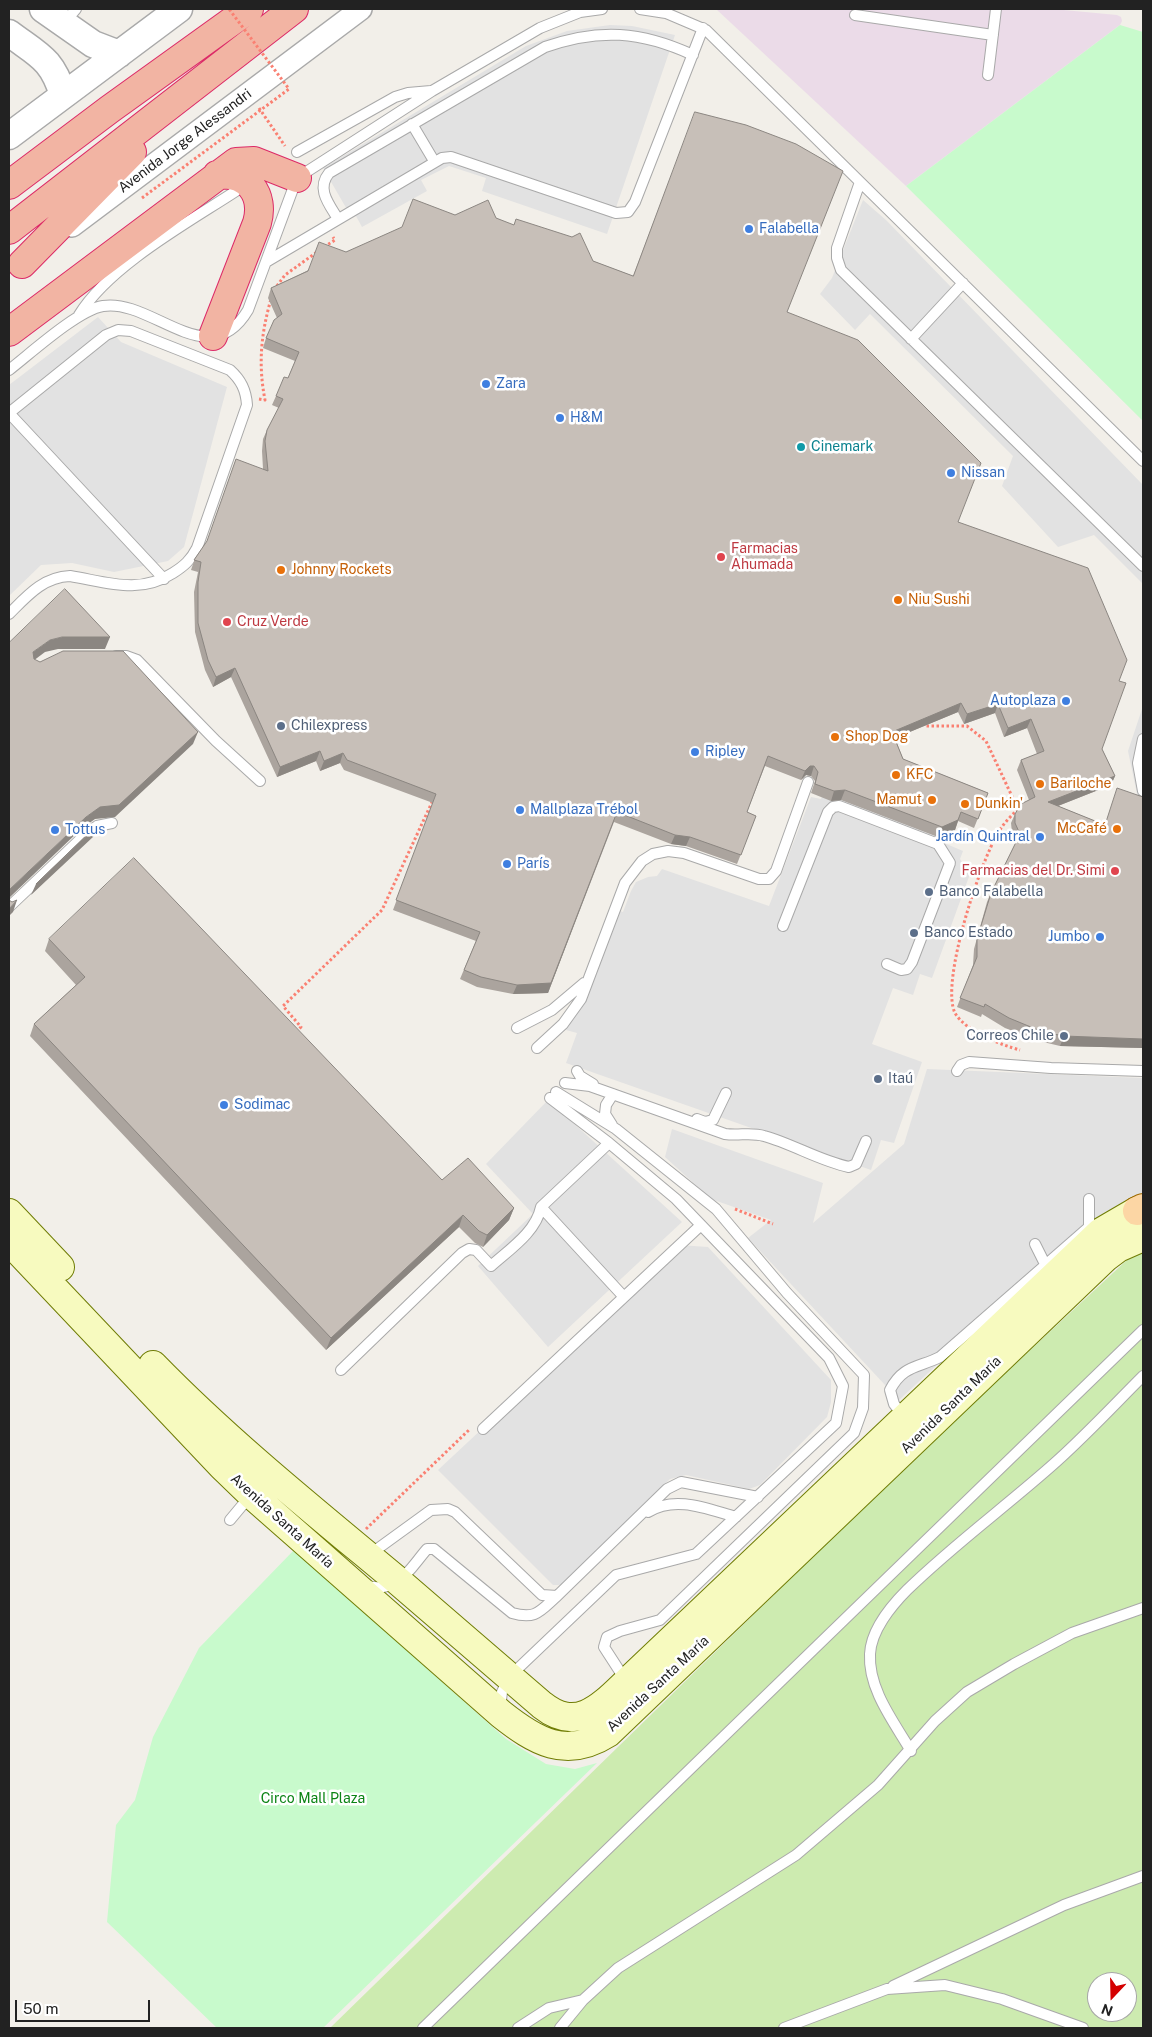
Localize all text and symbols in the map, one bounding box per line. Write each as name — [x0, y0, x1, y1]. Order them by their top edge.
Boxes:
street label: Avenida Jorge Alessandri — [115, 85, 255, 197]
place label: Falabella — [759, 221, 819, 237]
marker: Falabella — [743, 223, 755, 235]
place label: Zara — [496, 376, 526, 392]
marker: Zara — [480, 378, 492, 390]
place label: H&M — [570, 410, 603, 426]
marker: H&M — [554, 412, 566, 424]
place label: Cinemark — [811, 439, 873, 455]
marker: Cinemark — [795, 441, 807, 453]
place label: Nissan — [961, 465, 1005, 481]
marker: Nissan — [945, 467, 957, 479]
place label: Farmacias Ahumada — [731, 541, 798, 574]
marker: Farmacias Ahumada — [715, 551, 727, 563]
place label: Johnny Rockets — [291, 562, 392, 578]
marker: Johnny Rockets — [275, 564, 287, 576]
place label: Niu Sushi — [908, 592, 970, 608]
marker: Niu Sushi — [892, 594, 904, 606]
place label: Cruz Verde — [237, 614, 309, 630]
marker: Cruz Verde — [221, 616, 233, 628]
place label: Autoplaza — [990, 693, 1056, 709]
marker: Autoplaza — [1060, 695, 1072, 707]
place label: Chilexpress — [291, 718, 367, 734]
marker: Chilexpress — [275, 720, 287, 732]
place label: Shop Dog — [845, 729, 908, 745]
marker: Shop Dog — [829, 731, 841, 743]
place label: Ripley — [705, 744, 745, 760]
marker: Ripley — [689, 746, 701, 758]
place label: KFC — [906, 767, 934, 783]
marker: KFC — [890, 769, 902, 781]
place label: Bariloche — [1050, 776, 1111, 792]
marker: Bariloche — [1034, 778, 1046, 790]
place label: Mamut — [876, 792, 922, 808]
marker: Mamut — [926, 794, 938, 806]
place label: Dunkin' — [975, 796, 1023, 812]
marker: Dunkin' — [959, 798, 971, 810]
place label: Mallplaza Trébol — [530, 802, 638, 818]
marker: Mallplaza Trébol — [514, 804, 526, 816]
place label: McCafé — [1057, 821, 1107, 837]
place label: Tottus — [65, 822, 105, 838]
marker: McCafé — [1111, 823, 1123, 835]
marker: Tottus — [49, 824, 61, 836]
place label: Jardín Quintral — [935, 829, 1030, 845]
marker: Jardín Quintral — [1034, 831, 1046, 843]
place label: París — [517, 856, 549, 872]
marker: París — [501, 858, 513, 870]
place label: Farmacias del Dr. Simi — [961, 863, 1105, 879]
marker: Farmacias del Dr. Simi — [1109, 865, 1121, 877]
place label: Banco Falabella — [939, 884, 1043, 900]
marker: Banco Falabella — [923, 886, 935, 898]
place label: Banco Estado — [924, 925, 1013, 941]
marker: Banco Estado — [908, 927, 920, 939]
place label: Jumbo — [1048, 929, 1090, 945]
marker: Jumbo — [1094, 931, 1106, 943]
place label: Correos Chile — [966, 1028, 1054, 1044]
marker: Correos Chile — [1058, 1030, 1070, 1042]
place label: Itaú — [888, 1071, 913, 1087]
marker: Itaú — [872, 1073, 884, 1085]
place label: Sodimac — [234, 1097, 291, 1113]
marker: Sodimac — [218, 1099, 230, 1111]
street label: Avenida Santa María — [897, 1353, 1005, 1457]
street label: Avenida Santa María — [227, 1470, 337, 1572]
street label: Avenida Santa María — [604, 1632, 712, 1736]
park label: Circo Mall Plaza — [261, 1791, 365, 1807]
north arrow — [1087, 1972, 1137, 2022]
scale bar — [18, 1990, 152, 2022]
text: 50 m — [23, 2000, 58, 2017]
text: N — [1099, 2001, 1115, 2020]

